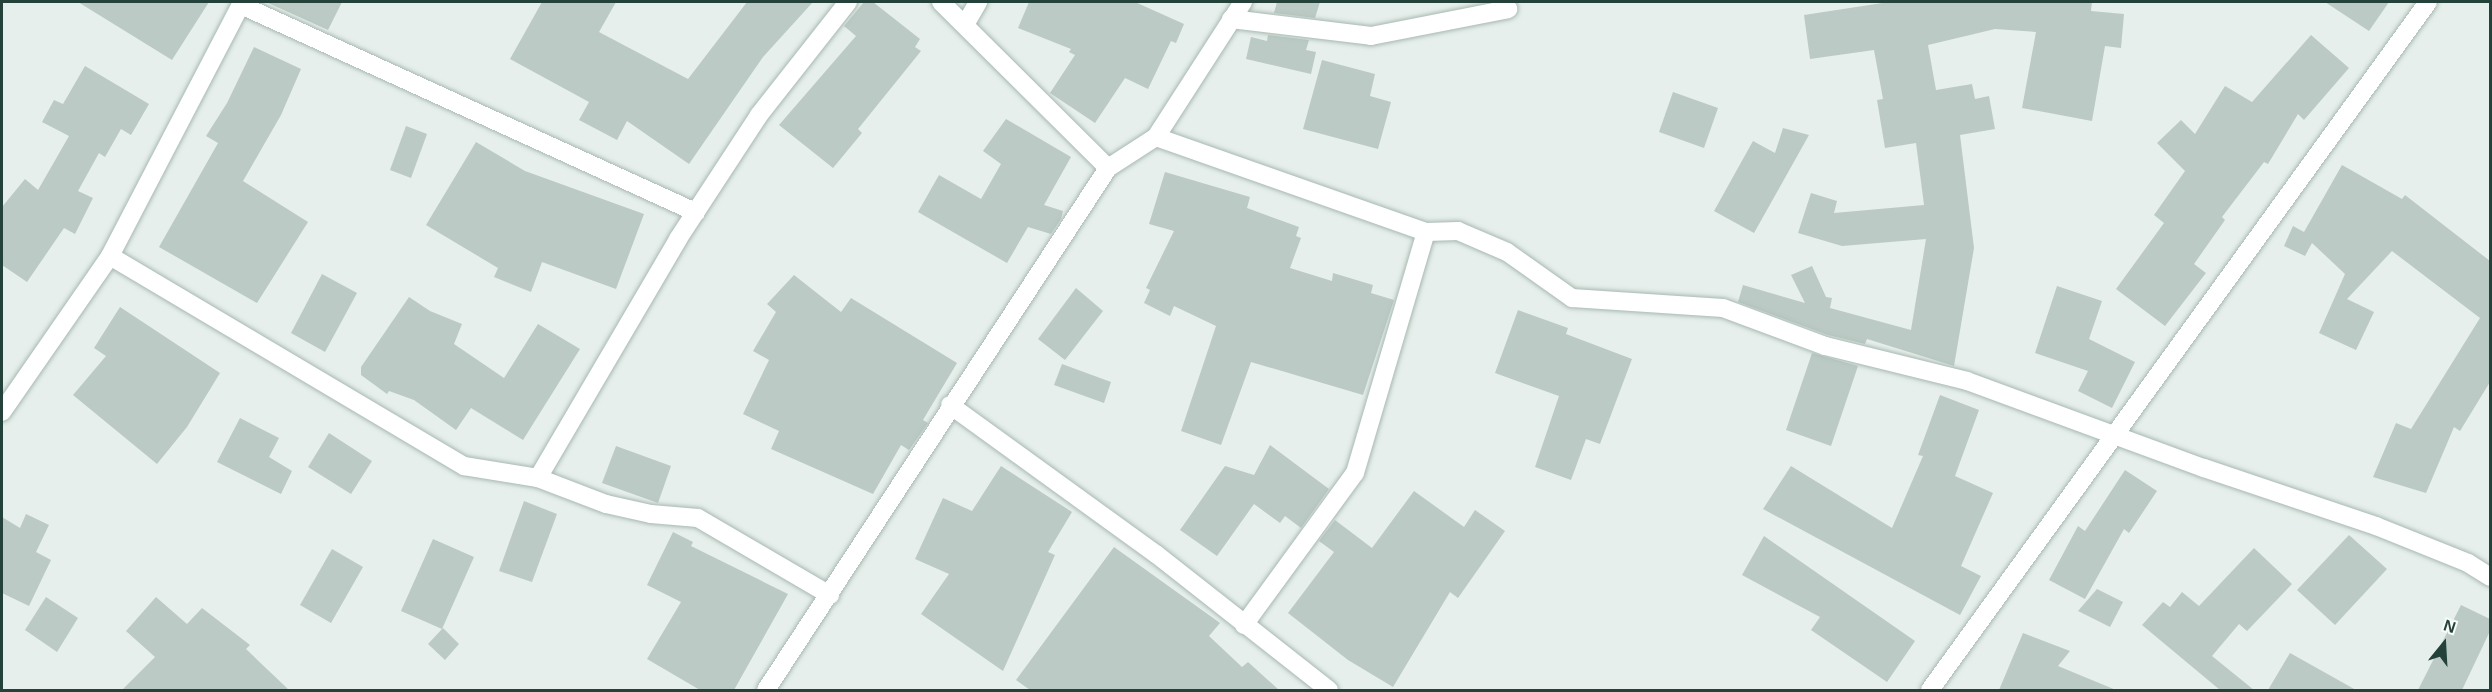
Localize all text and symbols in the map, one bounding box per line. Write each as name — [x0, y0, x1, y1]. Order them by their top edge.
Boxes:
north arrow — [2414, 614, 2474, 674]
text: N — [2442, 617, 2458, 636]

